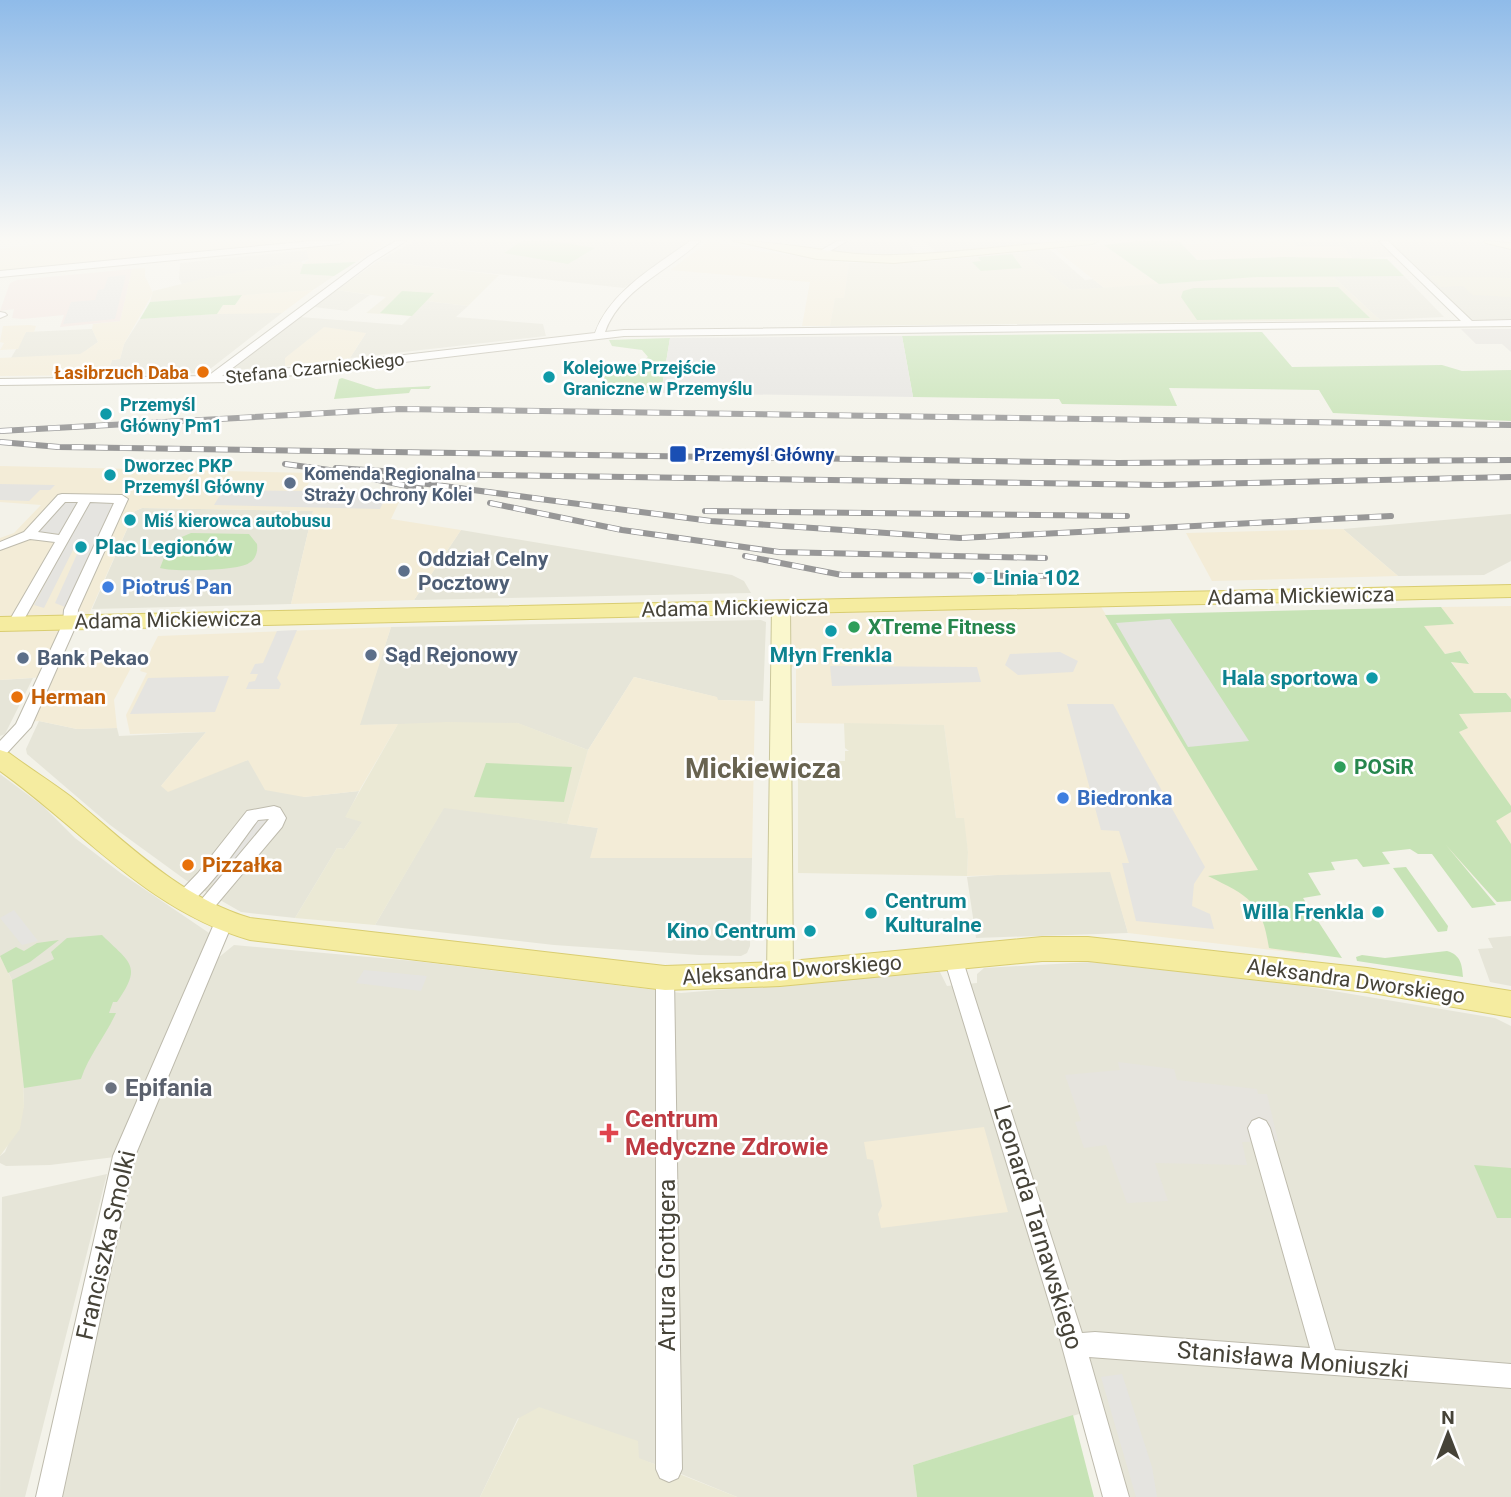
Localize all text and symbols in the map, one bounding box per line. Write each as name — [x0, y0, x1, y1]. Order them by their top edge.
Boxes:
street label: Stefana Czarnieckiego — [225, 348, 405, 388]
place label: Kolejowe Przejście Graniczne w Przemyślu — [563, 357, 752, 399]
place label: Łasibrzuch Daba — [54, 362, 189, 383]
marker: Łasibrzuch Daba — [195, 364, 211, 380]
marker: Kolejowe Przejście Graniczne w Przemyślu — [541, 369, 557, 385]
place label: Przemyśl Główny Pm1 — [120, 394, 222, 436]
marker: Przemyśl Główny Pm1 — [98, 406, 114, 422]
marker: Przemyśl Główny — [668, 444, 688, 464]
place label: Przemyśl Główny — [694, 444, 835, 465]
place label: Dworzec PKP Przemyśl Główny — [124, 455, 265, 497]
place label: Komenda Regionalna Straży Ochrony Kolei — [304, 463, 476, 505]
marker: Dworzec PKP Przemyśl Główny — [102, 467, 118, 483]
marker: Komenda Regionalna Straży Ochrony Kolei — [282, 475, 298, 491]
place label: Miś kierowca autobusu — [144, 510, 331, 531]
marker: Miś kierowca autobusu — [122, 512, 138, 528]
place label: Plac Legionów — [95, 535, 233, 559]
marker: Plac Legionów — [73, 539, 89, 555]
place label: Oddział Celny Pocztowy — [418, 547, 549, 595]
marker: Oddział Celny Pocztowy — [396, 563, 412, 579]
place label: Linia 102 — [993, 566, 1080, 590]
marker: Linia 102 — [971, 570, 987, 586]
place label: Piotruś Pan — [122, 575, 232, 599]
marker: Piotruś Pan — [100, 579, 116, 595]
street label: Adama Mickiewicza — [1207, 582, 1395, 610]
street label: Adama Mickiewicza — [641, 594, 829, 622]
street label: Adama Mickiewicza — [74, 606, 262, 634]
place label: XTreme Fitness — [868, 615, 1016, 639]
marker: XTreme Fitness — [846, 619, 862, 635]
marker: Młyn Frenkla — [823, 623, 839, 639]
place label: Sąd Rejonowy — [385, 643, 518, 667]
place label: Młyn Frenkla — [770, 643, 892, 667]
place label: Bank Pekao — [37, 646, 149, 670]
marker: Sąd Rejonowy — [363, 647, 379, 663]
marker: Bank Pekao — [15, 650, 31, 666]
place label: Hala sportowa — [1222, 666, 1358, 690]
marker: Hala sportowa — [1364, 670, 1380, 686]
place label: Herman — [31, 685, 106, 709]
marker: Herman — [9, 689, 25, 705]
district label: Mickiewicza — [685, 752, 841, 785]
place label: POSiR — [1354, 755, 1414, 779]
marker: POSiR — [1332, 759, 1348, 775]
place label: Biedronka — [1077, 786, 1173, 810]
marker: Biedronka — [1055, 790, 1071, 806]
place label: Pizzałka — [202, 853, 283, 877]
marker: Pizzałka — [180, 857, 196, 873]
place label: Centrum Kulturalne — [885, 889, 982, 937]
place label: Willa Frenkla — [1243, 900, 1364, 924]
marker: Willa Frenkla — [1370, 904, 1386, 920]
marker: Centrum Kulturalne — [863, 905, 879, 921]
place label: Kino Centrum — [667, 919, 796, 943]
marker: Kino Centrum — [802, 923, 818, 939]
street label: Aleksandra Dworskiego — [682, 950, 902, 990]
street label: Aleksandra Dworskiego — [1246, 954, 1467, 1008]
place label: Epifania — [125, 1074, 213, 1102]
marker: Epifania — [103, 1080, 119, 1096]
street label: Leonarda Tarnawskiego — [987, 1101, 1089, 1353]
place label: Centrum Medyczne Zdrowie — [625, 1105, 828, 1161]
marker: Centrum Medyczne Zdrowie — [599, 1123, 619, 1143]
street label: Franciszka Smolki — [71, 1148, 141, 1342]
street label: Artura Grottgera — [653, 1179, 681, 1351]
street label: Stanisława Moniuszki — [1176, 1336, 1410, 1384]
north arrow — [1413, 1399, 1483, 1469]
text: N — [1441, 1406, 1455, 1429]

